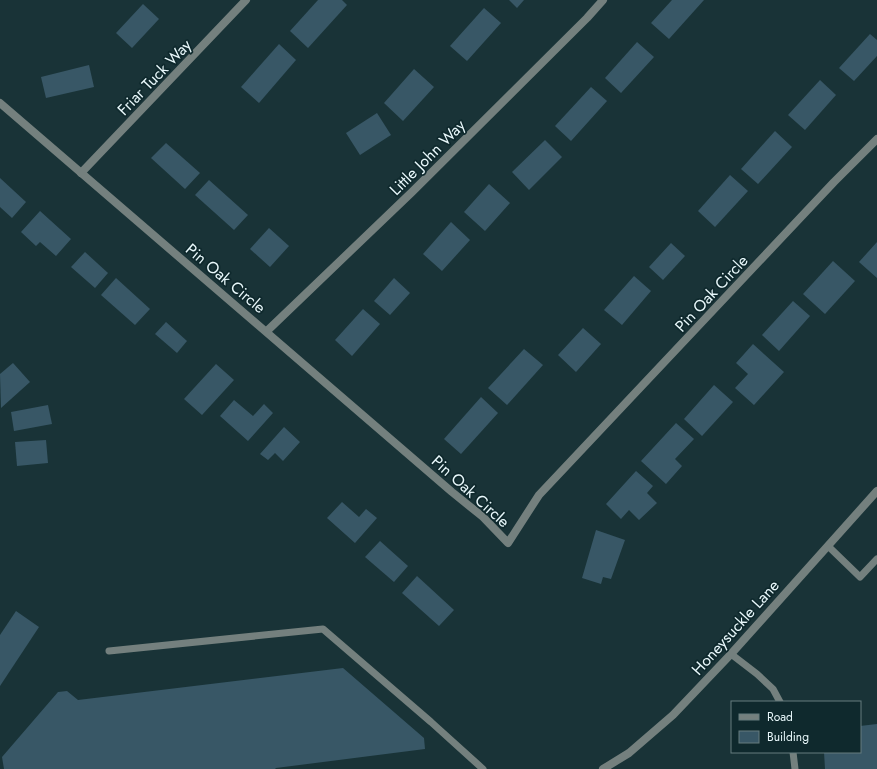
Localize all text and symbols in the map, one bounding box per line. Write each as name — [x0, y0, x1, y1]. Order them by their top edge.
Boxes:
street label: Friar Tuck Way — [112, 33, 197, 121]
street label: Little John Way — [384, 114, 471, 200]
street label: Pin Oak Circle — [181, 238, 271, 319]
street label: Pin Oak Circle — [669, 250, 753, 337]
street label: Pin Oak Circle — [426, 450, 515, 533]
street label: Honeysuckle Lane — [686, 575, 785, 680]
legend — [731, 701, 861, 753]
text: Road — [767, 708, 793, 726]
text: Building — [767, 728, 809, 746]

